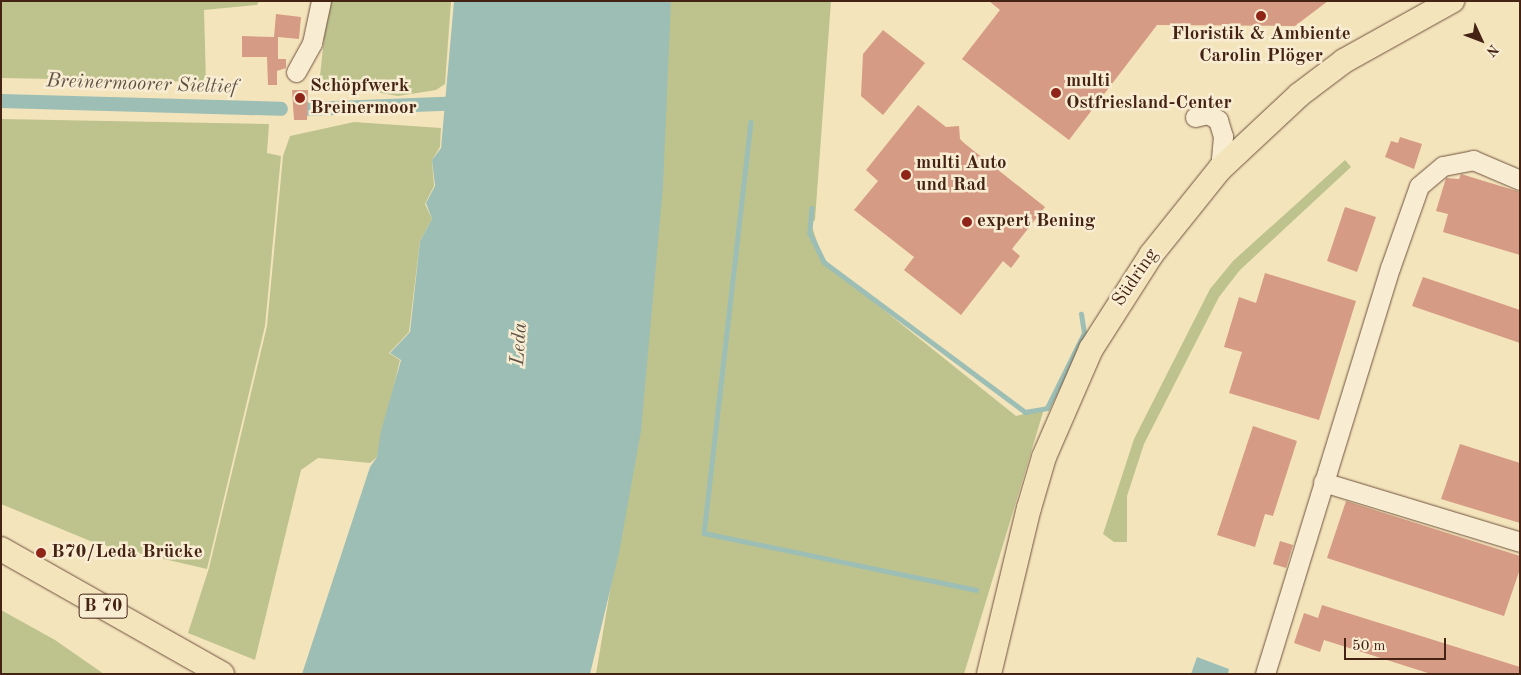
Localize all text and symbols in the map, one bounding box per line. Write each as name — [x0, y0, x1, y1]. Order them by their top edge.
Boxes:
marker: Floristik & Ambiente Carolin Plöger — [1255, 10, 1267, 22]
north arrow — [1456, 15, 1506, 65]
place label: Floristik & Ambiente Carolin Plöger — [1171, 24, 1351, 68]
text: N — [1483, 42, 1501, 59]
water label: Breinermoorer Sieltief — [46, 70, 238, 100]
place label: multi Ostfriesland-Center — [1066, 71, 1232, 115]
place label: Schöpfwerk Breinermoor — [310, 76, 417, 120]
marker: multi Ostfriesland-Center — [1050, 87, 1062, 99]
marker: Schöpfwerk Breinermoor — [294, 92, 306, 104]
place label: multi Auto und Rad — [916, 153, 1007, 197]
marker: multi Auto und Rad — [900, 169, 912, 181]
place label: expert Bening — [977, 211, 1095, 233]
marker: expert Bening — [961, 216, 973, 228]
street label: Südring — [1108, 245, 1164, 311]
water label: Leda — [507, 322, 533, 366]
place label: B70/Leda Brücke — [51, 542, 203, 564]
marker: B70/Leda Brücke — [35, 547, 47, 559]
road number: B 70 — [78, 590, 128, 622]
scale bar — [1346, 628, 1448, 660]
text: 50 m — [1352, 639, 1386, 654]

